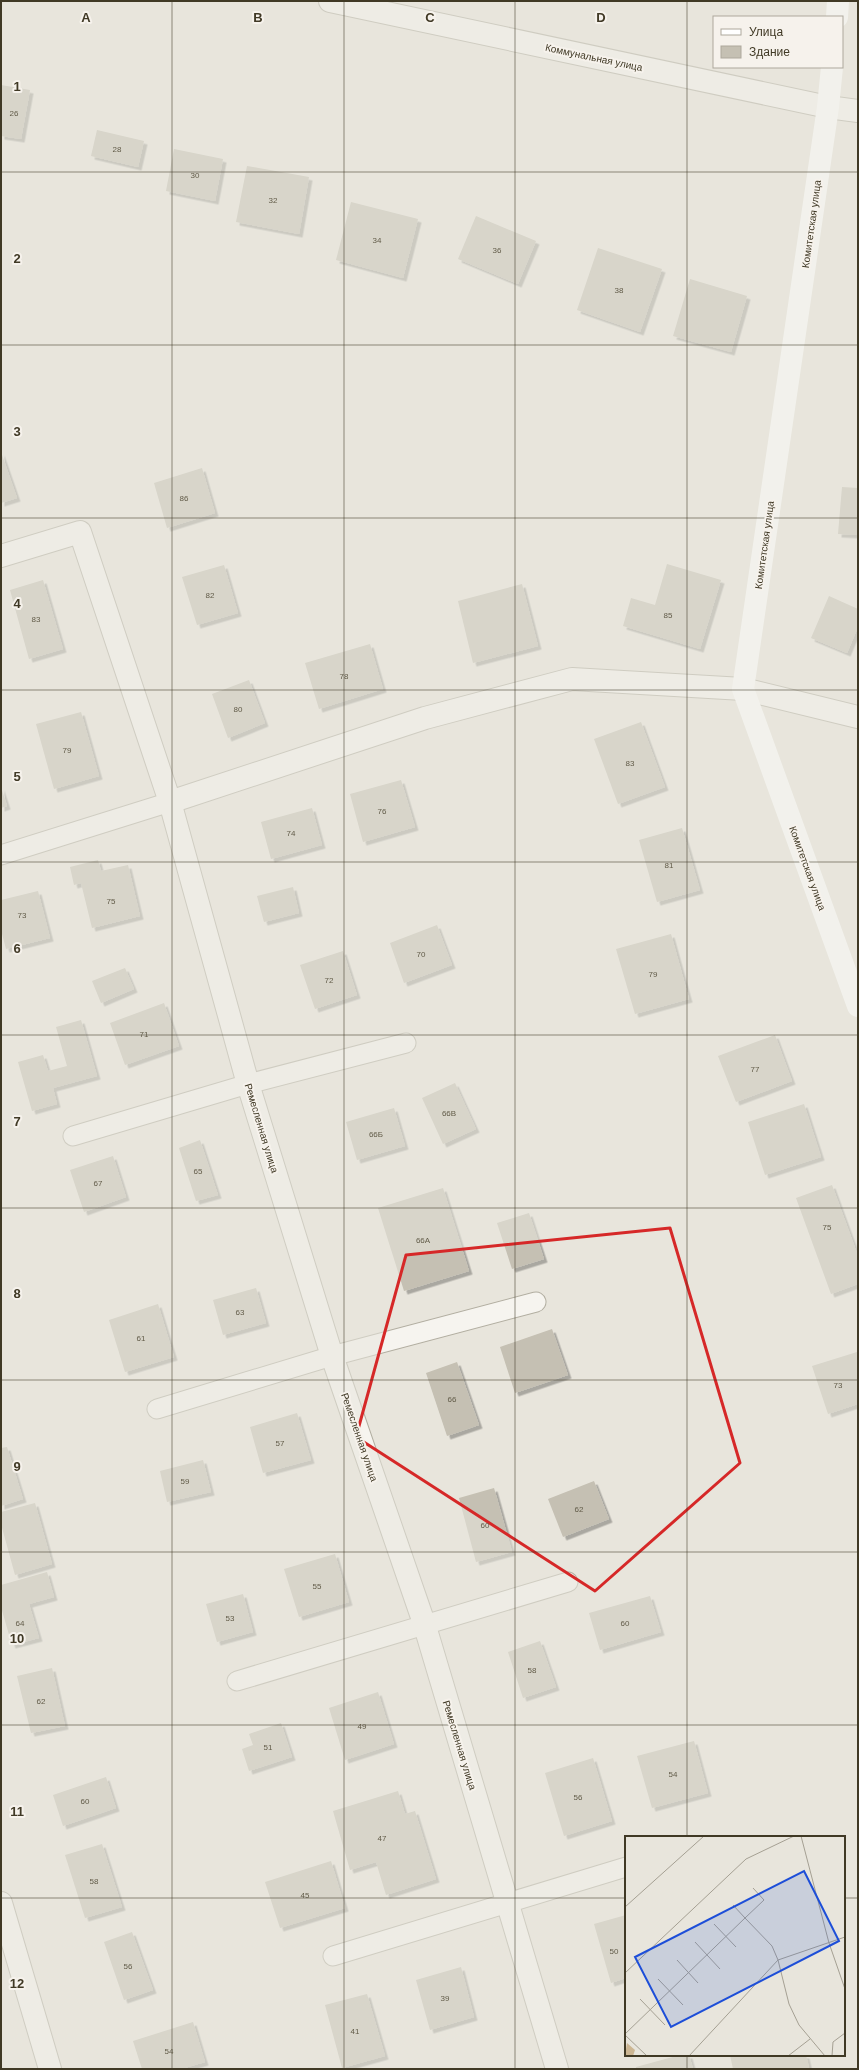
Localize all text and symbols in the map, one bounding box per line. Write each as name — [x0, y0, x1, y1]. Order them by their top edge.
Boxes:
text: A — [81, 10, 91, 25]
text: B — [253, 10, 263, 25]
text: C — [425, 10, 435, 25]
text: D — [596, 10, 606, 25]
legend — [713, 16, 843, 68]
text: Улица — [749, 25, 783, 39]
street label: Коммунальная улица — [544, 42, 644, 73]
text: Здание — [749, 45, 790, 59]
text: 1 — [13, 79, 21, 94]
house number: 26 — [10, 109, 19, 118]
house number: 28 — [113, 145, 122, 154]
house number: 30 — [191, 171, 200, 180]
street label: Комитетская улица — [800, 179, 823, 269]
house number: 32 — [269, 196, 278, 205]
house number: 34 — [373, 236, 382, 245]
house number: 36 — [493, 246, 502, 255]
text: 2 — [13, 251, 21, 266]
house number: 38 — [615, 286, 624, 295]
text: 3 — [13, 424, 21, 439]
house number: 86 — [180, 494, 189, 503]
street label: Комитетская улица — [753, 500, 776, 590]
house number: 82 — [206, 591, 215, 600]
text: 4 — [13, 596, 21, 611]
house number: 85 — [664, 611, 673, 620]
house number: 83 — [32, 615, 41, 624]
house number: 78 — [340, 672, 349, 681]
house number: 80 — [234, 705, 243, 714]
house number: 79 — [63, 746, 72, 755]
house number: 83 — [626, 759, 635, 768]
text: 5 — [13, 769, 21, 784]
house number: 76 — [378, 807, 387, 816]
street label: Комитетская улица — [787, 825, 828, 912]
house number: 74 — [287, 829, 296, 838]
house number: 81 — [665, 861, 674, 870]
house number: 75 — [107, 897, 116, 906]
house number: 73 — [18, 911, 27, 920]
text: 6 — [13, 941, 21, 956]
house number: 70 — [417, 950, 426, 959]
house number: 79 — [649, 970, 658, 979]
house number: 72 — [325, 976, 334, 985]
house number: 71 — [140, 1030, 149, 1039]
house number: 77 — [751, 1065, 760, 1074]
street label: Ремесленная улица — [243, 1082, 280, 1175]
house number: 66В — [442, 1109, 456, 1118]
text: 7 — [13, 1114, 21, 1129]
house number: 66Б — [369, 1130, 383, 1139]
house number: 65 — [194, 1167, 203, 1176]
house number: 67 — [94, 1179, 103, 1188]
house number: 75 — [823, 1223, 832, 1232]
house number: 66А — [416, 1236, 431, 1245]
text: 8 — [13, 1286, 21, 1301]
house number: 63 — [236, 1308, 245, 1317]
house number: 61 — [137, 1334, 146, 1343]
house number: 73 — [834, 1381, 843, 1390]
street label: Ремесленная улица — [339, 1391, 380, 1483]
house number: 66 — [448, 1395, 457, 1404]
house number: 57 — [276, 1439, 285, 1448]
text: 9 — [13, 1459, 21, 1474]
house number: 59 — [181, 1477, 190, 1486]
house number: 62 — [575, 1505, 584, 1514]
house number: 60 — [481, 1521, 490, 1530]
house number: 55 — [313, 1582, 322, 1591]
house number: 53 — [226, 1614, 235, 1623]
house number: 64 — [16, 1619, 25, 1628]
house number: 60 — [621, 1619, 630, 1628]
text: 10 — [10, 1631, 24, 1646]
house number: 58 — [528, 1666, 537, 1675]
house number: 62 — [37, 1697, 46, 1706]
street label: Ремесленная улица — [441, 1699, 478, 1792]
house number: 49 — [358, 1722, 367, 1731]
house number: 51 — [264, 1743, 273, 1752]
house number: 54 — [669, 1770, 678, 1779]
house number: 56 — [574, 1793, 583, 1802]
house number: 60 — [81, 1797, 90, 1806]
text: 11 — [10, 1804, 24, 1819]
house number: 47 — [378, 1834, 387, 1843]
inset map — [625, 1836, 845, 2056]
house number: 58 — [90, 1877, 99, 1886]
house number: 45 — [301, 1891, 310, 1900]
house number: 50 — [610, 1947, 619, 1956]
house number: 56 — [124, 1962, 133, 1971]
text: 12 — [10, 1976, 24, 1991]
house number: 39 — [441, 1994, 450, 2003]
house number: 41 — [351, 2027, 360, 2036]
house number: 54 — [165, 2047, 174, 2056]

